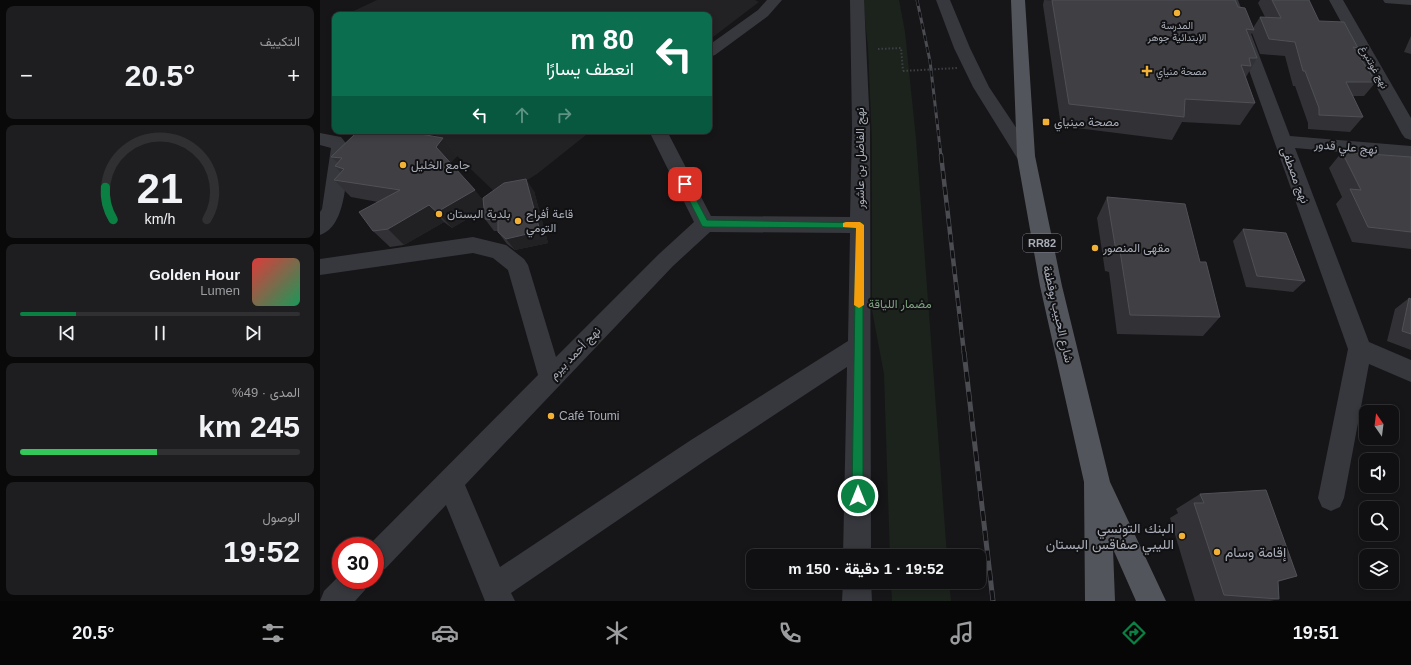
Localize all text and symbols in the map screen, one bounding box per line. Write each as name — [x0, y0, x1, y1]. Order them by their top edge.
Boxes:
marker: المدرسة الإبتدائية جوهر — [1172, 8, 1182, 18]
place label: المدرسة الإبتدائية جوهر — [1147, 20, 1206, 44]
text: 80 m — [570, 24, 634, 55]
icon: left — [648, 28, 700, 80]
text: التكييف — [260, 34, 300, 49]
street label: نهج غوتنبرغ — [1357, 44, 1390, 91]
text: 20.5° — [125, 59, 195, 92]
text: انعطف يسارًا — [546, 59, 634, 79]
text: − — [20, 63, 33, 88]
text: + — [287, 63, 300, 88]
marker: مصحة منياي — [1141, 65, 1153, 77]
place label: مصحة منياي — [1156, 66, 1207, 80]
icon: left — [469, 104, 491, 126]
icon: ahead — [511, 104, 533, 126]
icon: right — [553, 104, 575, 126]
street label: نهج الفاضل بن عاشور — [853, 107, 869, 210]
place label: مصحة مينياي — [1054, 115, 1119, 132]
marker: مصحة مينياي — [1041, 117, 1051, 127]
street label: نهج علي قدور — [1313, 137, 1378, 160]
street label: نهج مصطفى — [1276, 145, 1312, 206]
place label: جامع الخليل — [411, 158, 470, 174]
marker: جامع الخليل — [398, 160, 408, 170]
text: 21 — [137, 164, 183, 211]
pin — [668, 167, 702, 201]
icon: arrive — [674, 173, 696, 195]
place label: بلدية البستان — [447, 207, 510, 221]
place label: قاعة أفراح التومي — [526, 207, 573, 238]
marker: بلدية البستان — [434, 209, 444, 219]
text: km/h — [145, 210, 176, 226]
marker: قاعة أفراح التومي — [513, 216, 523, 226]
road number: RR82 — [1023, 234, 1061, 252]
place label: مقهى المنصور — [1102, 241, 1170, 256]
marker: مقهى المنصور — [1090, 243, 1100, 253]
street label: شارع الحبيب بوقطفة — [1038, 264, 1076, 365]
text: Golden Hour — [149, 266, 240, 283]
text: Lumen — [200, 283, 240, 298]
park label: مضمار اللياقة — [868, 297, 932, 312]
icon: previous — [56, 322, 78, 344]
icon: pause — [149, 322, 171, 344]
icon: next — [242, 322, 264, 344]
street label: نهج أحمد بيرم — [547, 324, 605, 384]
text: المدى · 49% — [232, 385, 300, 400]
north arrow — [1359, 405, 1399, 445]
map controls — [1359, 405, 1399, 589]
place label: Café Toumi — [559, 409, 619, 423]
text: 245 km — [198, 410, 300, 443]
marker: Café Toumi — [546, 411, 556, 421]
button: sound — [1359, 453, 1399, 493]
position arrow — [837, 475, 879, 517]
button: search — [1359, 501, 1399, 541]
text: الوصول — [262, 510, 300, 525]
place label: البنك التونسي الليبي صفاقس البستان — [1046, 520, 1174, 556]
marker: البنك التونسي الليبي صفاقس البستان — [1177, 531, 1187, 541]
text: 19:52 — [223, 535, 300, 568]
speed limit sign: 30 — [332, 537, 384, 589]
place label: إقامة وسام — [1225, 544, 1286, 562]
marker: إقامة وسام — [1212, 547, 1222, 557]
button: layers — [1359, 549, 1399, 589]
text: 19:52 · 1 دقيقة · 150 m — [788, 560, 944, 577]
icon: filters — [259, 619, 287, 647]
icon: car — [431, 619, 459, 647]
icon: climate — [603, 619, 631, 647]
icon: phone — [776, 619, 804, 647]
icon: music — [948, 619, 976, 647]
icon: directions — [1120, 619, 1148, 647]
text: 20.5° — [72, 623, 115, 643]
text: 19:51 — [1293, 623, 1339, 643]

